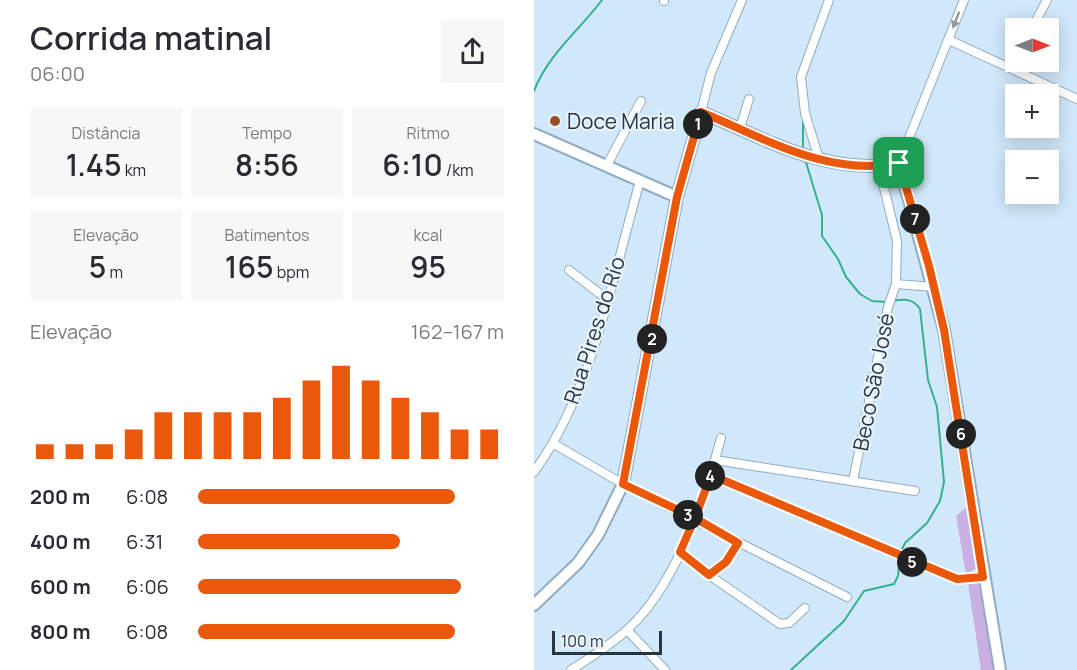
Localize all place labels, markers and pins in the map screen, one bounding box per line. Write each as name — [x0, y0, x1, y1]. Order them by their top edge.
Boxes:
place label: Doce Maria — [567, 107, 675, 135]
pin: 1 — [683, 109, 713, 139]
marker: Doce Maria — [548, 114, 562, 128]
pin — [873, 137, 924, 188]
pin: 7 — [900, 204, 930, 234]
pin: 2 — [637, 324, 667, 354]
pin: 6 — [946, 419, 976, 449]
pin: 4 — [695, 461, 725, 491]
pin: 3 — [673, 500, 703, 530]
pin: 5 — [897, 547, 927, 577]

